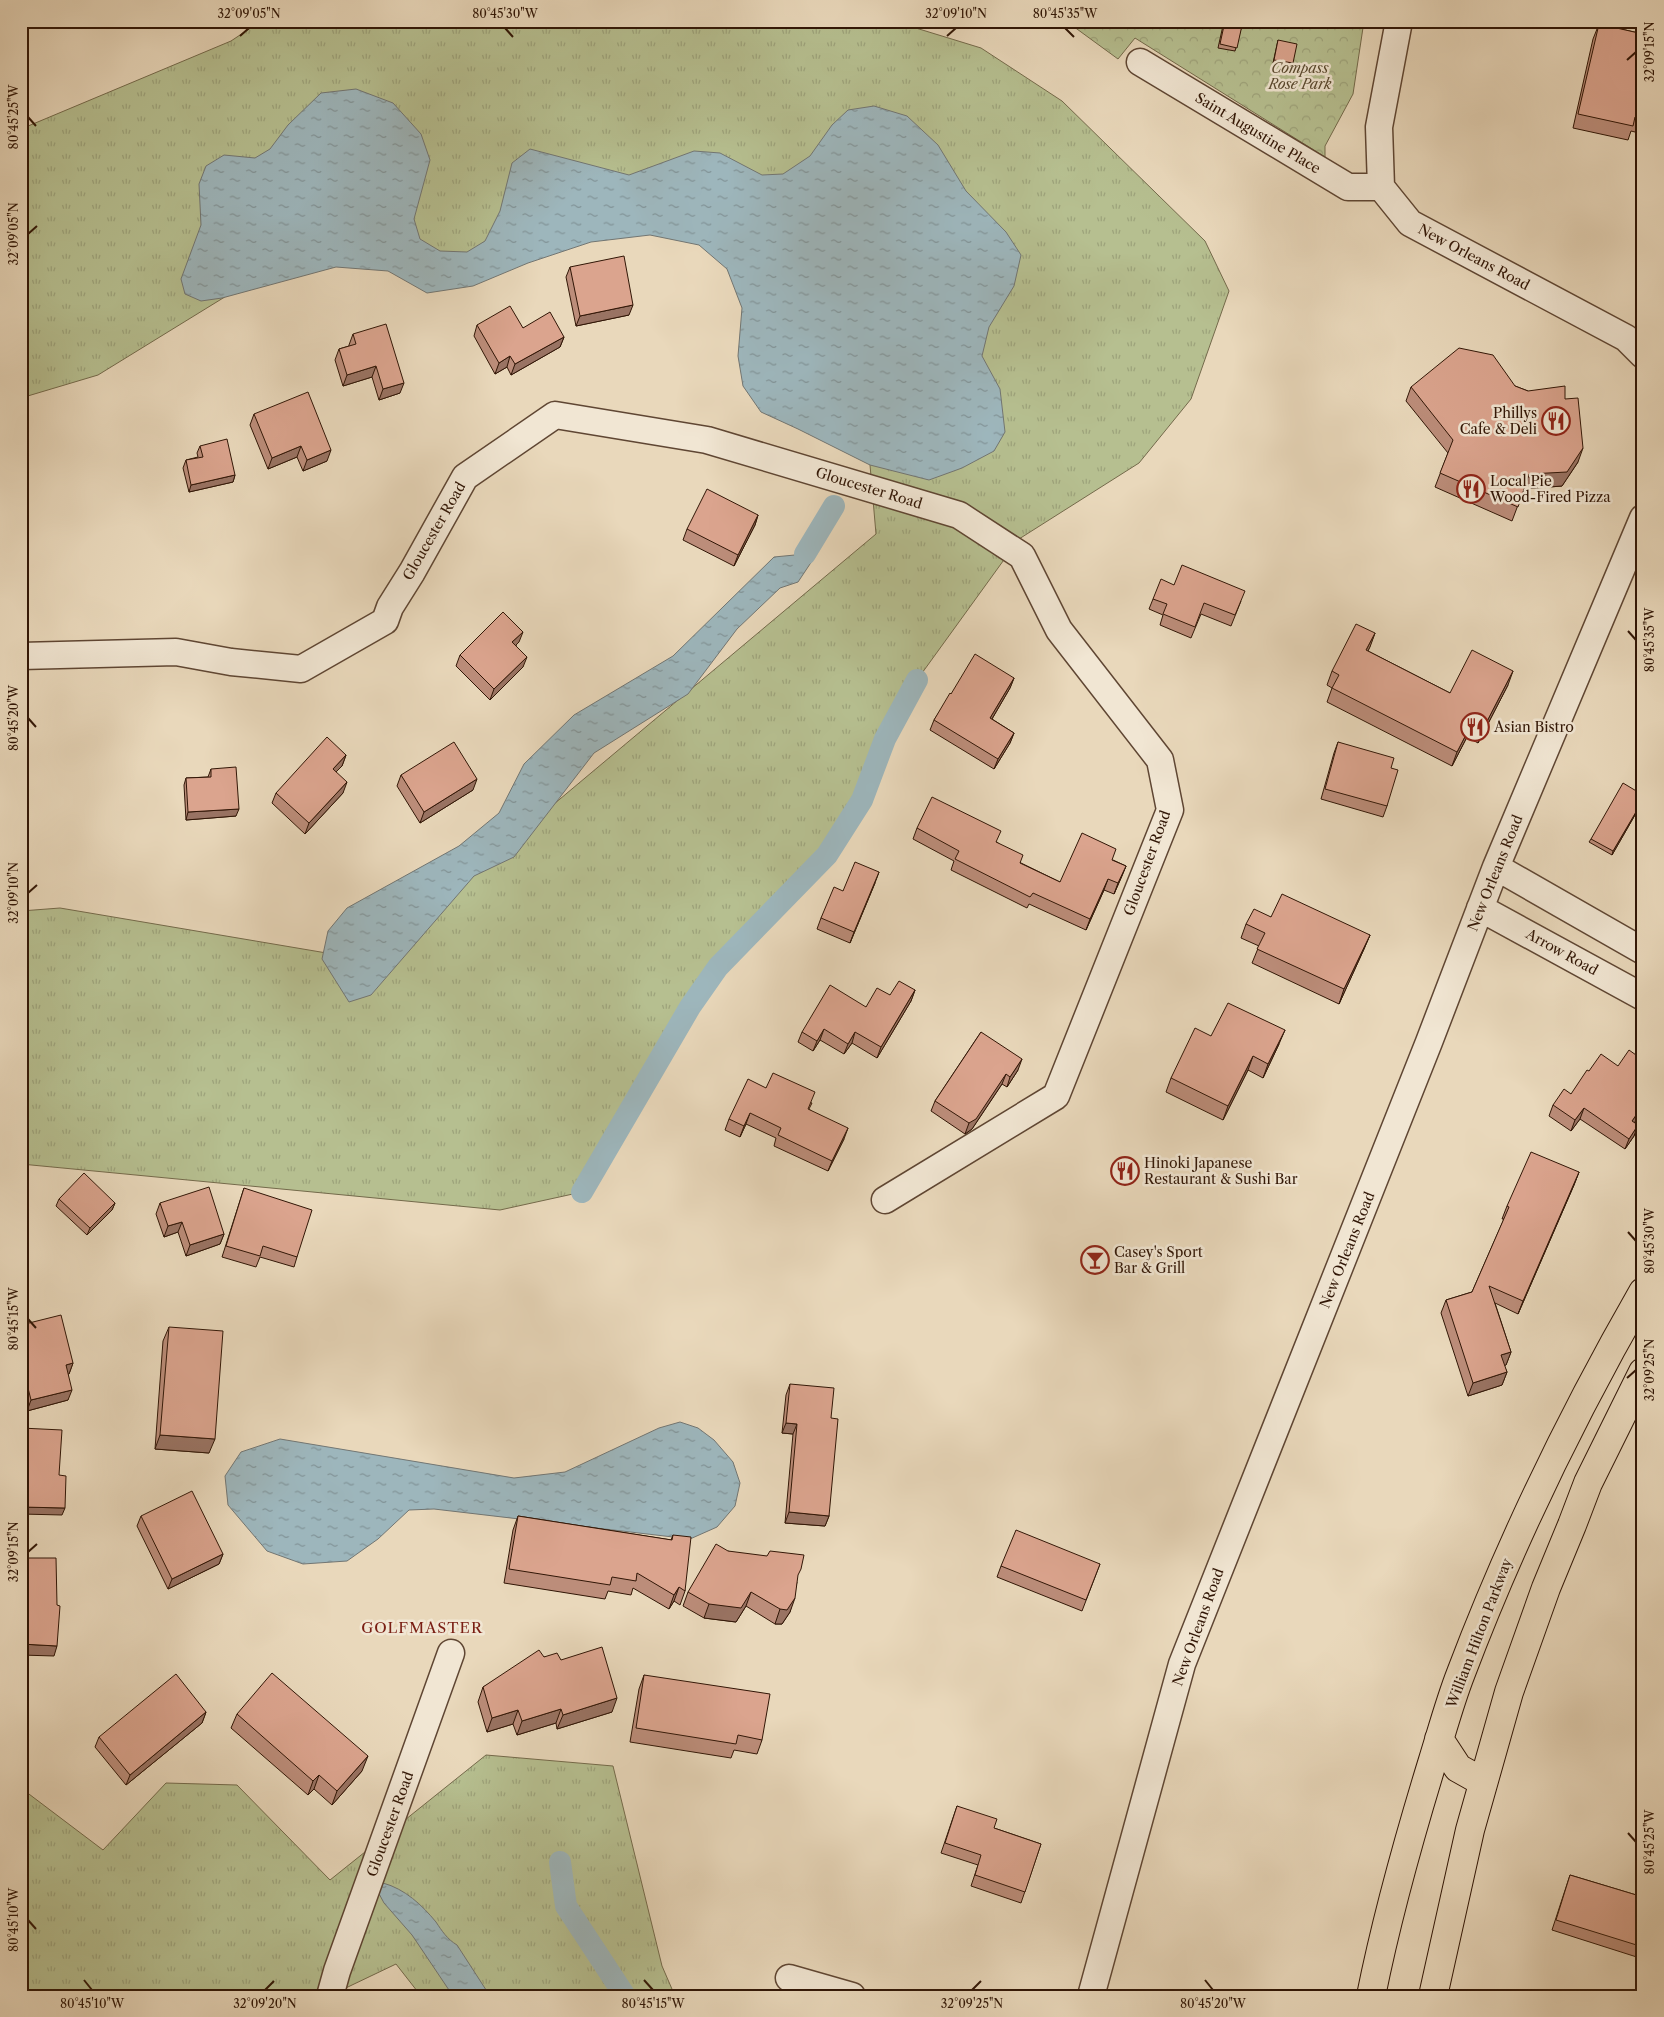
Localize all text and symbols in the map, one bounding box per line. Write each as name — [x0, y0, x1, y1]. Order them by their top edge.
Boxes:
text: 32°09'05"N — [217, 6, 281, 21]
text: 80°45'30"W — [472, 6, 539, 21]
text: 32°09'10"N — [925, 6, 987, 21]
text: 80°45'35"W — [1033, 6, 1098, 21]
text: 32°09'15"N — [1642, 22, 1657, 82]
park label: Compass Rose Park — [1267, 59, 1332, 93]
text: 80°45'25"W — [6, 84, 21, 149]
street label: Saint Augustine Place — [1192, 88, 1324, 178]
text: 32°09'05"N — [6, 202, 21, 266]
street label: New Orleans Road — [1415, 220, 1533, 294]
place label: Phillys Cafe & Deli — [1460, 404, 1537, 438]
restaurant icon: Phillys Cafe & Deli — [1541, 406, 1571, 436]
street label: Gloucester Road — [813, 463, 925, 513]
place label: Local Pie Wood-Fired Pizza — [1489, 472, 1611, 506]
restaurant icon: Local Pie Wood-Fired Pizza — [1456, 474, 1486, 504]
street label: Gloucester Road — [399, 478, 470, 583]
text: 80°45'35"W — [1642, 607, 1657, 672]
text: 80°45'20"W — [6, 684, 21, 751]
restaurant icon: Asian Bistro — [1460, 712, 1490, 742]
place label: Asian Bistro — [1493, 718, 1574, 736]
street label: Gloucester Road — [1120, 808, 1175, 918]
street label: New Orleans Road — [1463, 812, 1527, 934]
text: 32°09'10"N — [6, 862, 21, 924]
street label: Arrow Road — [1522, 924, 1602, 979]
place label: Hinoki Japanese Restaurant & Sushi Bar — [1144, 1154, 1298, 1188]
restaurant icon: Hinoki Japanese Restaurant & Sushi Bar — [1110, 1156, 1140, 1186]
street label: New Orleans Road — [1315, 1189, 1379, 1311]
text: 80°45'30"W — [1642, 1207, 1657, 1274]
place label: Casey's Sport Bar & Grill — [1114, 1243, 1203, 1277]
bar icon: Casey's Sport Bar & Grill — [1080, 1245, 1110, 1275]
text: 80°45'15"W — [6, 1287, 21, 1351]
text: 32°09'25"N — [1642, 1339, 1657, 1401]
text: 32°09'15"N — [6, 1522, 21, 1582]
street label: William Hilton Parkway — [1442, 1555, 1516, 1711]
street label: New Orleans Road — [1168, 1565, 1228, 1688]
district label: GOLFMASTER — [361, 1618, 483, 1637]
street label: Gloucester Road — [363, 1769, 418, 1879]
text: 80°45'25"W — [1642, 1809, 1657, 1874]
text: 80°45'10"W — [6, 1887, 21, 1952]
text: 80°45'10"W — [60, 1996, 125, 2011]
text: 32°09'20"N — [233, 1996, 297, 2011]
text: 80°45'15"W — [621, 1996, 685, 2011]
text: 32°09'25"N — [941, 1996, 1003, 2011]
text: 80°45'20"W — [1180, 1996, 1247, 2011]

